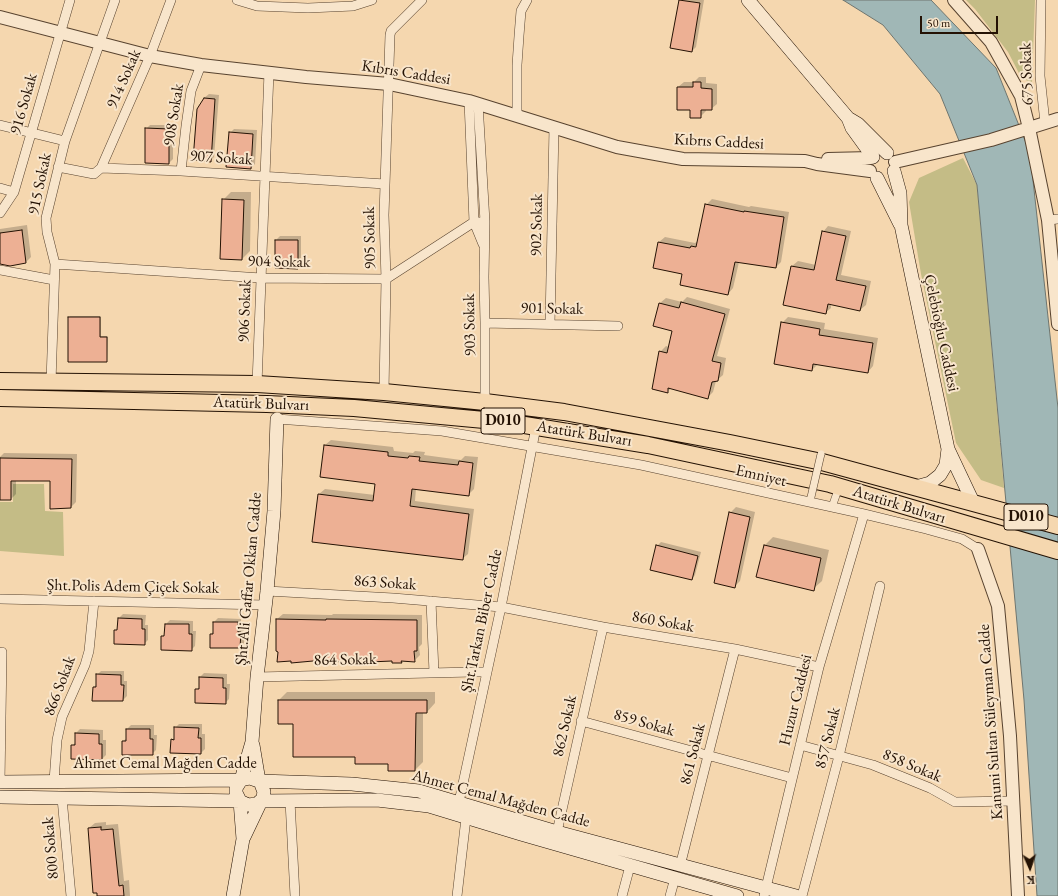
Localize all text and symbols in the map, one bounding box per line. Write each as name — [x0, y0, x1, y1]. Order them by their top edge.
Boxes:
scale bar — [922, 8, 1000, 34]
text: 50 m — [927, 15, 950, 31]
street label: 675 Sokak — [1016, 42, 1038, 106]
street label: 914 Sokak — [102, 46, 146, 112]
street label: Kıbrıs Caddesi — [360, 56, 452, 90]
street label: 916 Sokak — [6, 71, 42, 137]
street label: 908 Sokak — [160, 83, 188, 147]
street label: Kıbrıs Caddesi — [674, 130, 764, 154]
street label: 907 Sokak — [189, 146, 253, 170]
street label: 915 Sokak — [24, 151, 56, 217]
street label: 902 Sokak — [527, 193, 547, 257]
street label: 905 Sokak — [360, 206, 380, 270]
street label: 904 Sokak — [247, 252, 311, 272]
street label: Çelebioğlu Caddesi — [919, 273, 963, 393]
street label: 906 Sokak — [234, 279, 256, 343]
street label: 903 Sokak — [460, 293, 480, 357]
street label: 901 Sokak — [520, 299, 584, 319]
street label: Atatürk Bulvarı — [213, 393, 309, 415]
road number: D010 — [481, 408, 525, 434]
street label: Atatürk Bulvarı — [535, 417, 633, 451]
street label: Emniyet — [734, 461, 788, 491]
street label: Atatürk Bulvarı — [850, 482, 948, 528]
street label: Şht.Ali Gaffar Okkan Cadde — [232, 492, 266, 666]
road number: D010 — [1004, 504, 1048, 530]
street label: Şht.Tarkan Biber Cadde — [457, 548, 507, 694]
street label: 863 Sokak — [353, 571, 417, 595]
street label: Şht.Polis Adem Çiçek Sokak — [47, 576, 219, 598]
street label: 860 Sokak — [630, 607, 696, 637]
street label: Kanuni Sultan Süleyman Cadde — [975, 624, 1007, 820]
street label: 864 Sokak — [313, 650, 377, 670]
street label: Huzur Caddesi — [775, 652, 817, 748]
street label: 866 Sokak — [40, 653, 80, 719]
street label: 862 Sokak — [549, 693, 581, 759]
street label: 859 Sokak — [611, 705, 677, 741]
street label: 857 Sokak — [811, 705, 845, 771]
street label: 861 Sokak — [676, 721, 710, 787]
street label: 858 Sokak — [879, 745, 945, 787]
street label: Ahmet Cemal Mağden Cadde — [73, 754, 257, 774]
street label: Ahmet Cemal Mağden Cadde — [410, 766, 592, 832]
street label: 800 Sokak — [39, 816, 63, 880]
north arrow — [1010, 848, 1050, 888]
text: K — [1026, 873, 1035, 887]

